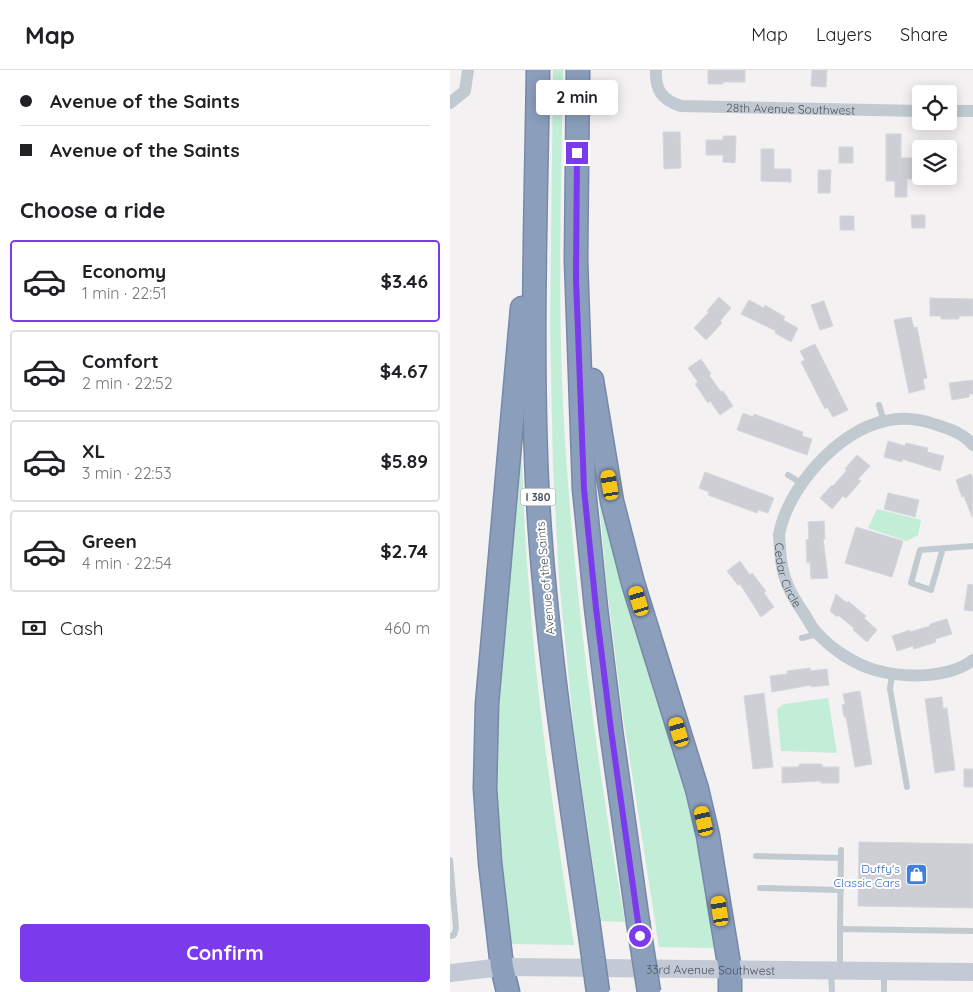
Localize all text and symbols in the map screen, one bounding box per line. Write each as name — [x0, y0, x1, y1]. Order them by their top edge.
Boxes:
text: Map — [25, 20, 75, 50]
text: Map — [751, 23, 788, 46]
text: Layers — [816, 23, 872, 46]
text: Share — [900, 23, 948, 46]
callout: 2 min — [536, 81, 618, 116]
map controls — [912, 85, 957, 185]
button: locate — [912, 85, 957, 130]
text: 2 min — [556, 87, 598, 107]
text: Avenue of the Saints — [50, 89, 240, 113]
street label: 28th Avenue Southwest — [726, 99, 855, 117]
text: Avenue of the Saints — [50, 138, 240, 162]
button: layers — [912, 140, 957, 185]
route end — [566, 142, 588, 164]
text: Choose a ride — [20, 196, 165, 224]
icon: car — [22, 259, 67, 304]
text: Economy — [82, 259, 166, 283]
text: $3.46 — [381, 269, 428, 293]
text: 1 min · 22:51 — [82, 283, 167, 303]
icon: car — [22, 349, 67, 394]
text: Comfort — [82, 349, 159, 373]
text: $4.67 — [380, 359, 428, 383]
text: 2 min · 22:52 — [82, 373, 173, 393]
icon: car — [22, 439, 67, 484]
text: XL — [82, 439, 105, 463]
text: $5.89 — [381, 449, 428, 473]
text: 3 min · 22:53 — [82, 463, 172, 483]
car — [600, 469, 619, 501]
road number: I 380 — [520, 488, 556, 506]
street label: Avenue of the Saints — [533, 520, 557, 635]
icon: car — [22, 529, 67, 574]
text: Green — [82, 529, 137, 553]
text: $2.74 — [380, 539, 428, 563]
street label: Cedar Circle — [772, 542, 805, 610]
text: 4 min · 22:54 — [82, 553, 172, 573]
car — [627, 584, 650, 618]
icon: cash — [20, 614, 48, 642]
text: Cash — [60, 616, 104, 640]
text: 460 m — [384, 618, 430, 638]
car — [667, 715, 690, 749]
car — [693, 805, 714, 837]
place label: Duffy's Classic Cars — [833, 861, 900, 890]
shop icon: Duffy's Classic Cars — [904, 863, 928, 887]
car — [710, 895, 729, 927]
button: Confirm — [20, 924, 430, 982]
route start — [629, 925, 651, 947]
street label: 33rd Avenue Southwest — [646, 961, 775, 977]

